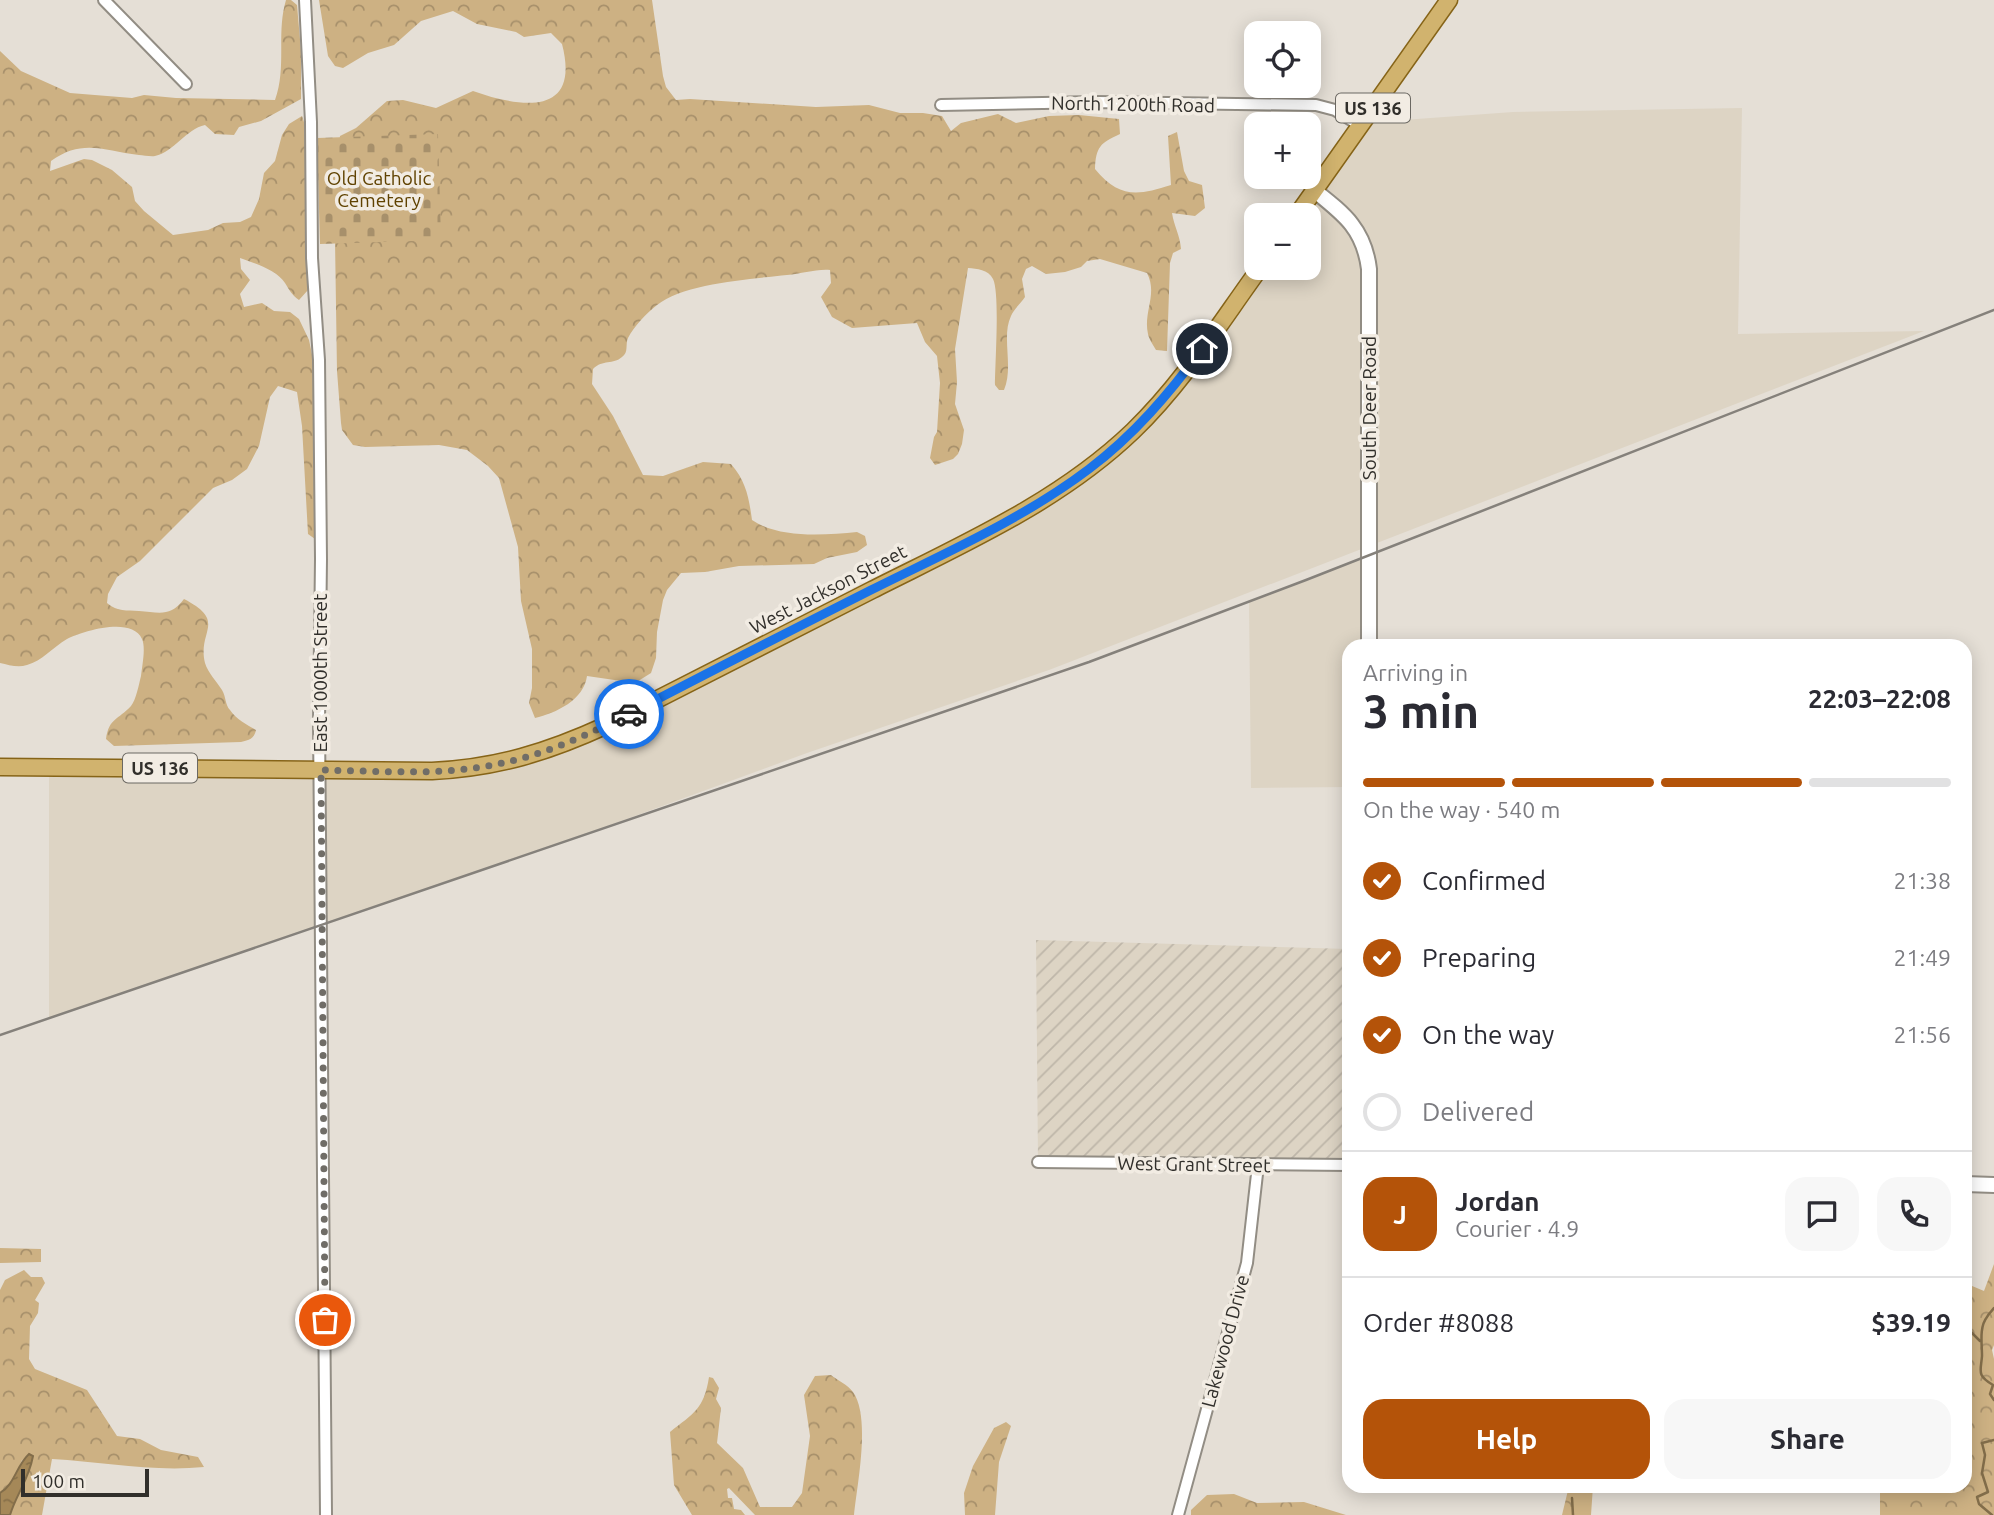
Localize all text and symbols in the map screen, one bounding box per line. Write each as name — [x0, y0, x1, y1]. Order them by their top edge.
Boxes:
map controls — [1244, 21, 1321, 280]
button: locate — [1244, 21, 1321, 98]
street label: North 1200th Road — [1051, 92, 1215, 116]
road number: US 136 — [1336, 94, 1410, 122]
button: + — [1244, 112, 1321, 189]
park label: Old Catholic Cemetery — [327, 167, 431, 211]
button: − — [1244, 203, 1321, 280]
pin — [1172, 319, 1232, 379]
icon: home — [1183, 330, 1221, 368]
street label: South Deer Road — [1358, 336, 1380, 480]
street label: West Jackson Street — [746, 540, 911, 638]
street label: East 1000th Street — [309, 593, 331, 753]
text: Arriving in — [1363, 660, 1468, 685]
courier — [594, 679, 664, 749]
text: 22:03–22:08 — [1808, 684, 1951, 713]
text: 3 min — [1363, 685, 1479, 737]
icon: car — [610, 695, 648, 733]
road number: US 136 — [123, 754, 197, 782]
text: On the way · 540 m — [1363, 797, 1560, 822]
icon: check — [1363, 862, 1401, 900]
text: Confirmed — [1422, 866, 1546, 895]
text: 21:38 — [1893, 868, 1951, 893]
icon: check — [1363, 939, 1401, 977]
text: Preparing — [1422, 943, 1536, 972]
text: 21:49 — [1893, 945, 1951, 970]
icon: check — [1363, 1016, 1401, 1054]
text: On the way — [1422, 1020, 1554, 1049]
text: 21:56 — [1893, 1022, 1951, 1047]
text: Delivered — [1422, 1097, 1534, 1126]
street label: West Grant Street — [1117, 1152, 1271, 1176]
button: chat — [1785, 1177, 1859, 1251]
button: phone — [1877, 1177, 1951, 1251]
text: Jordan — [1455, 1187, 1540, 1216]
text: J — [1393, 1200, 1407, 1229]
text: Courier · 4.9 — [1455, 1216, 1579, 1241]
street label: Lakewood Drive — [1197, 1272, 1253, 1410]
pin — [295, 1290, 355, 1350]
icon: bag — [306, 1301, 344, 1339]
text: Order #8088 — [1363, 1308, 1514, 1337]
text: $39.19 — [1871, 1308, 1951, 1337]
button: Help — [1363, 1399, 1650, 1479]
button: Share — [1664, 1399, 1951, 1479]
scale bar — [21, 1466, 149, 1498]
text: 100 m — [32, 1470, 85, 1492]

